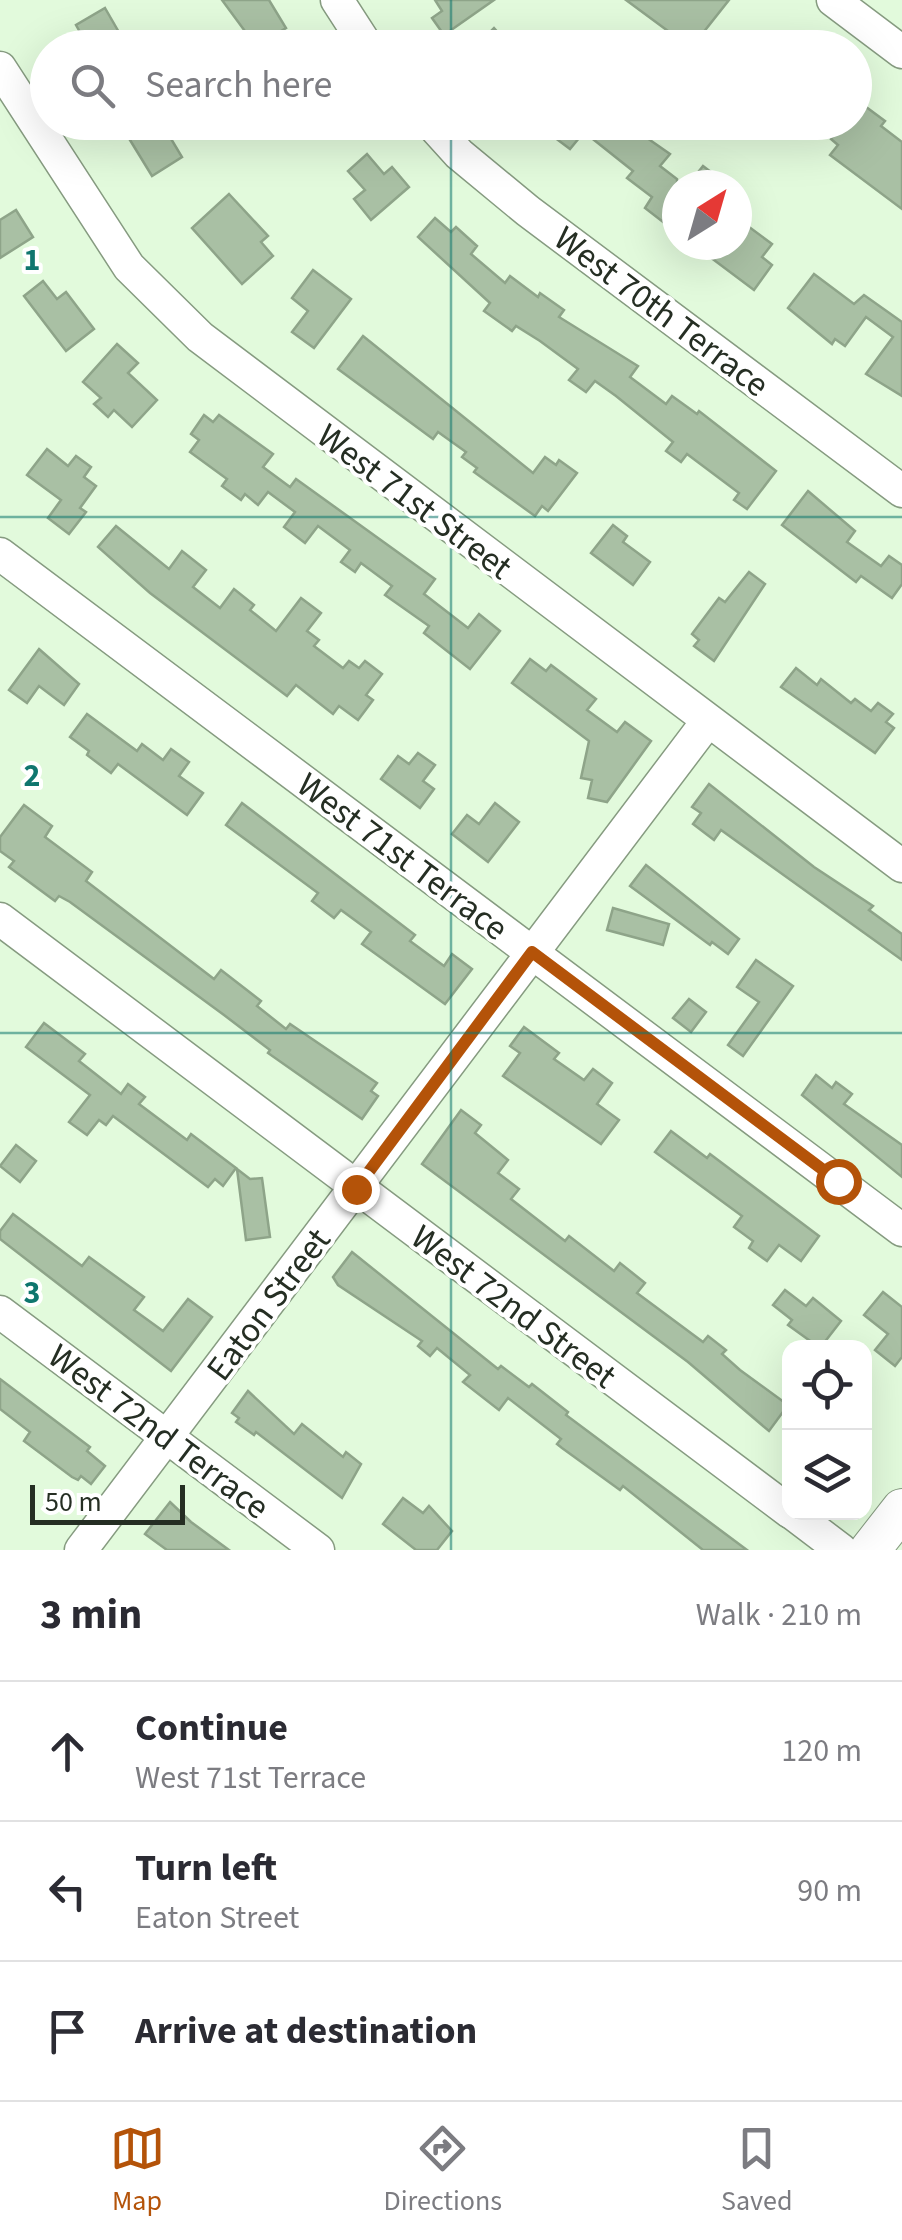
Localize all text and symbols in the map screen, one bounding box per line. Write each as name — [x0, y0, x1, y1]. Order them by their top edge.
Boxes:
search box — [30, 30, 872, 140]
icon: search — [65, 58, 120, 113]
text: Search here — [145, 58, 332, 112]
north arrow — [662, 170, 752, 260]
street label: West 70th Terrace — [543, 214, 779, 409]
text: 1 — [24, 237, 40, 283]
street label: West 71st Street — [306, 412, 523, 592]
text: 2 — [24, 753, 40, 799]
street label: West 71st Terrace — [286, 761, 518, 953]
route start — [816, 1159, 862, 1205]
route end — [334, 1167, 380, 1213]
street label: West 72nd Street — [400, 1213, 627, 1401]
street label: Eaton Street — [195, 1218, 343, 1391]
text: 3 — [24, 1270, 40, 1316]
street label: West 72nd Terrace — [37, 1332, 279, 1532]
map controls — [782, 1340, 872, 1520]
button: locate — [782, 1340, 872, 1430]
button: layers — [782, 1430, 872, 1520]
scale bar — [30, 1480, 185, 1524]
text: 50 m — [45, 1482, 102, 1522]
text: 3 min — [40, 1585, 142, 1645]
text: Walk · 210 m — [696, 1592, 862, 1638]
text: Continue — [135, 1701, 288, 1755]
icon: ahead — [40, 1724, 95, 1779]
text: 120 m — [781, 1728, 862, 1774]
text: West 71st Terrace — [135, 1755, 366, 1801]
text: Turn left — [135, 1841, 277, 1895]
icon: left — [40, 1864, 95, 1919]
text: 90 m — [797, 1868, 862, 1914]
text: Eaton Street — [135, 1895, 299, 1941]
icon: arrive — [40, 2004, 95, 2059]
text: Arrive at destination — [135, 2004, 477, 2058]
tab: Map — [110, 2121, 165, 2221]
tab: Directions — [384, 2121, 502, 2221]
tab: Saved — [721, 2121, 792, 2221]

